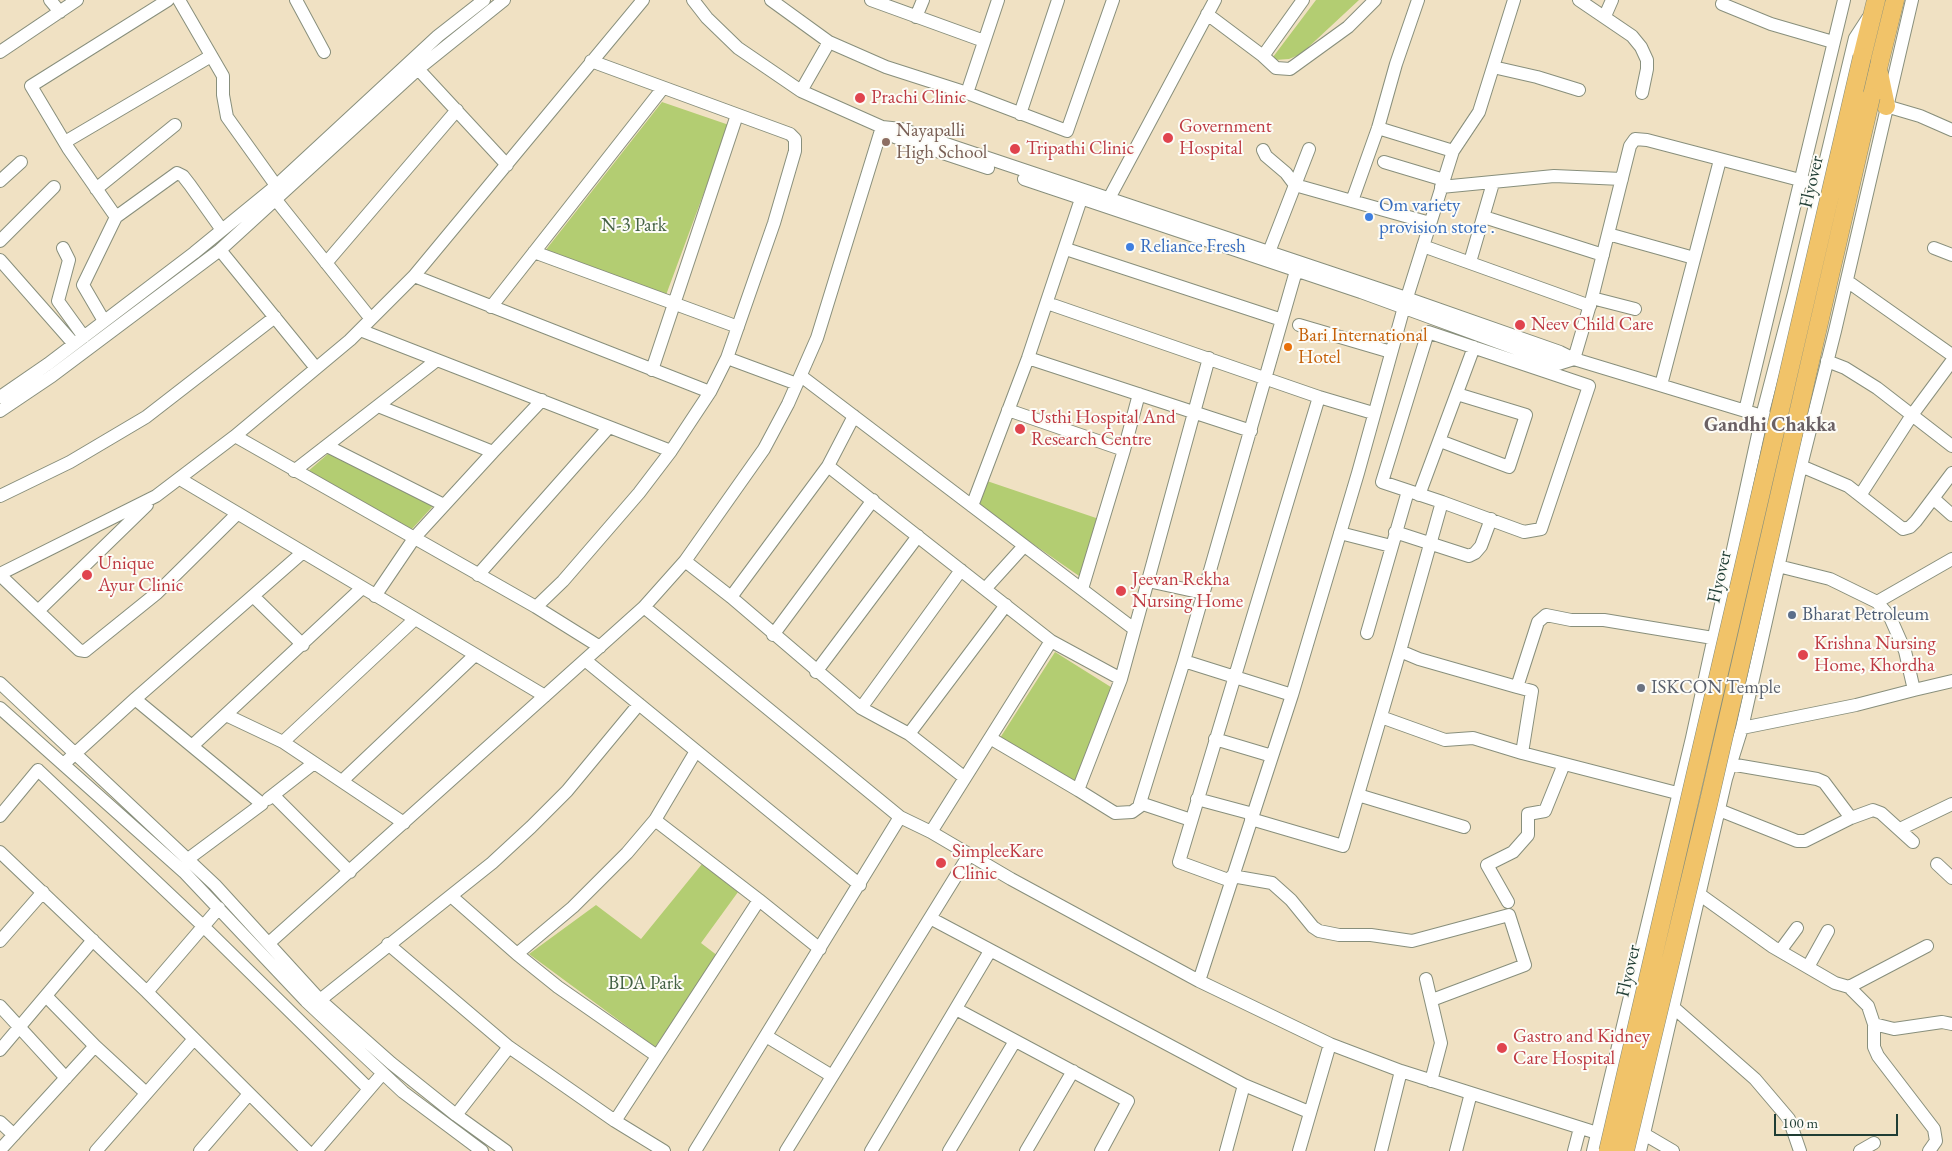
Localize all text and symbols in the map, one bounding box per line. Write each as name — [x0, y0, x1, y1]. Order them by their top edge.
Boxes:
place label: Prachi Clinic — [871, 87, 967, 109]
marker: Prachi Clinic — [853, 91, 867, 105]
place label: Government Hospital — [1179, 116, 1272, 160]
place label: Nayapalli High School — [896, 120, 987, 164]
marker: Government Hospital — [1161, 131, 1175, 145]
marker: Nayapalli High School — [880, 136, 892, 148]
place label: Tripathi Clinic — [1026, 138, 1134, 160]
marker: Tripathi Clinic — [1008, 142, 1022, 156]
street label: Flyover — [1795, 154, 1829, 210]
place label: Om variety provision store . — [1379, 195, 1495, 239]
marker: Om variety provision store . — [1363, 211, 1375, 223]
park label: N-3 Park — [601, 215, 667, 237]
place label: Reliance Fresh — [1140, 236, 1246, 258]
marker: Reliance Fresh — [1124, 241, 1136, 253]
place label: Neev Child Care — [1531, 314, 1654, 336]
marker: Neev Child Care — [1513, 318, 1527, 332]
place label: Bari International Hotel — [1298, 325, 1428, 369]
marker: Bari International Hotel — [1282, 341, 1294, 353]
place label: Usthi Hospital And Research Centre — [1031, 407, 1176, 451]
district label: Gandhi Chakka — [1704, 414, 1836, 438]
marker: Usthi Hospital And Research Centre — [1013, 422, 1027, 436]
street label: Flyover — [1703, 549, 1737, 605]
place label: Unique Ayur Clinic — [98, 553, 183, 597]
marker: Unique Ayur Clinic — [80, 568, 94, 582]
place label: Jeevan Rekha Nursing Home — [1132, 569, 1243, 613]
marker: Jeevan Rekha Nursing Home — [1114, 584, 1128, 598]
place label: Bharat Petroleum — [1802, 604, 1929, 626]
marker: Bharat Petroleum — [1786, 609, 1798, 621]
place label: Krishna Nursing Home, Khordha — [1814, 633, 1936, 677]
marker: Krishna Nursing Home, Khordha — [1796, 648, 1810, 662]
place label: ISKCON Temple — [1651, 677, 1781, 699]
marker: ISKCON Temple — [1635, 682, 1647, 694]
place label: SimpleeKare Clinic — [952, 841, 1043, 885]
marker: SimpleeKare Clinic — [934, 856, 948, 870]
street label: Flyover — [1612, 943, 1646, 999]
park label: BDA Park — [608, 973, 682, 995]
place label: Gastro and Kidney Care Hospital — [1513, 1026, 1650, 1070]
marker: Gastro and Kidney Care Hospital — [1495, 1041, 1509, 1055]
scale bar — [1777, 1104, 1901, 1136]
text: 100 m — [1782, 1113, 1818, 1132]

